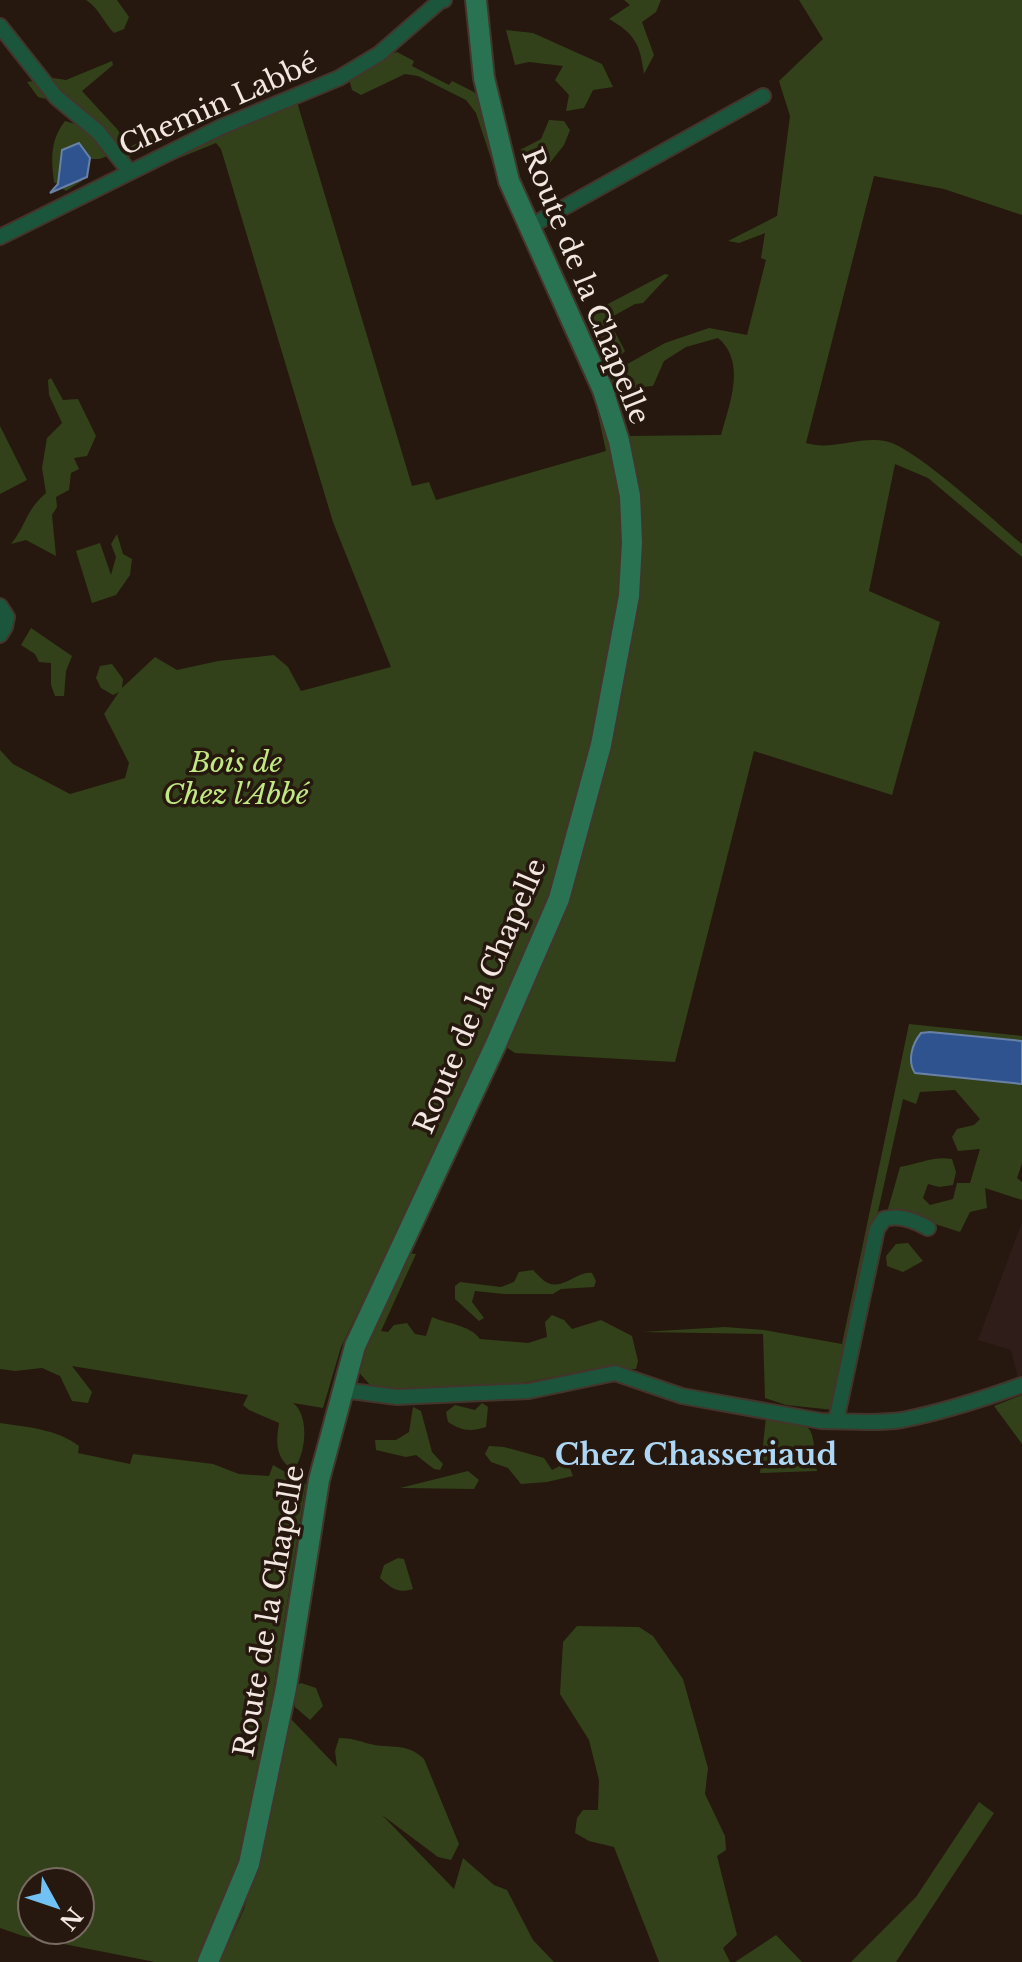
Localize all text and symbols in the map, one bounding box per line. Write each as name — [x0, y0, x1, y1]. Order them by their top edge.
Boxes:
street label: Chemin Labbé — [113, 45, 323, 163]
street label: Route de la Chapelle — [514, 143, 658, 429]
park label: Bois de Chez l'Abbé — [163, 745, 311, 812]
street label: Route de la Chapelle — [406, 853, 554, 1139]
district label: Chez Chasseriaud — [555, 1436, 837, 1473]
street label: Route de la Chapelle — [226, 1463, 312, 1759]
north arrow — [16, 1866, 96, 1946]
text: N — [54, 1902, 88, 1935]

